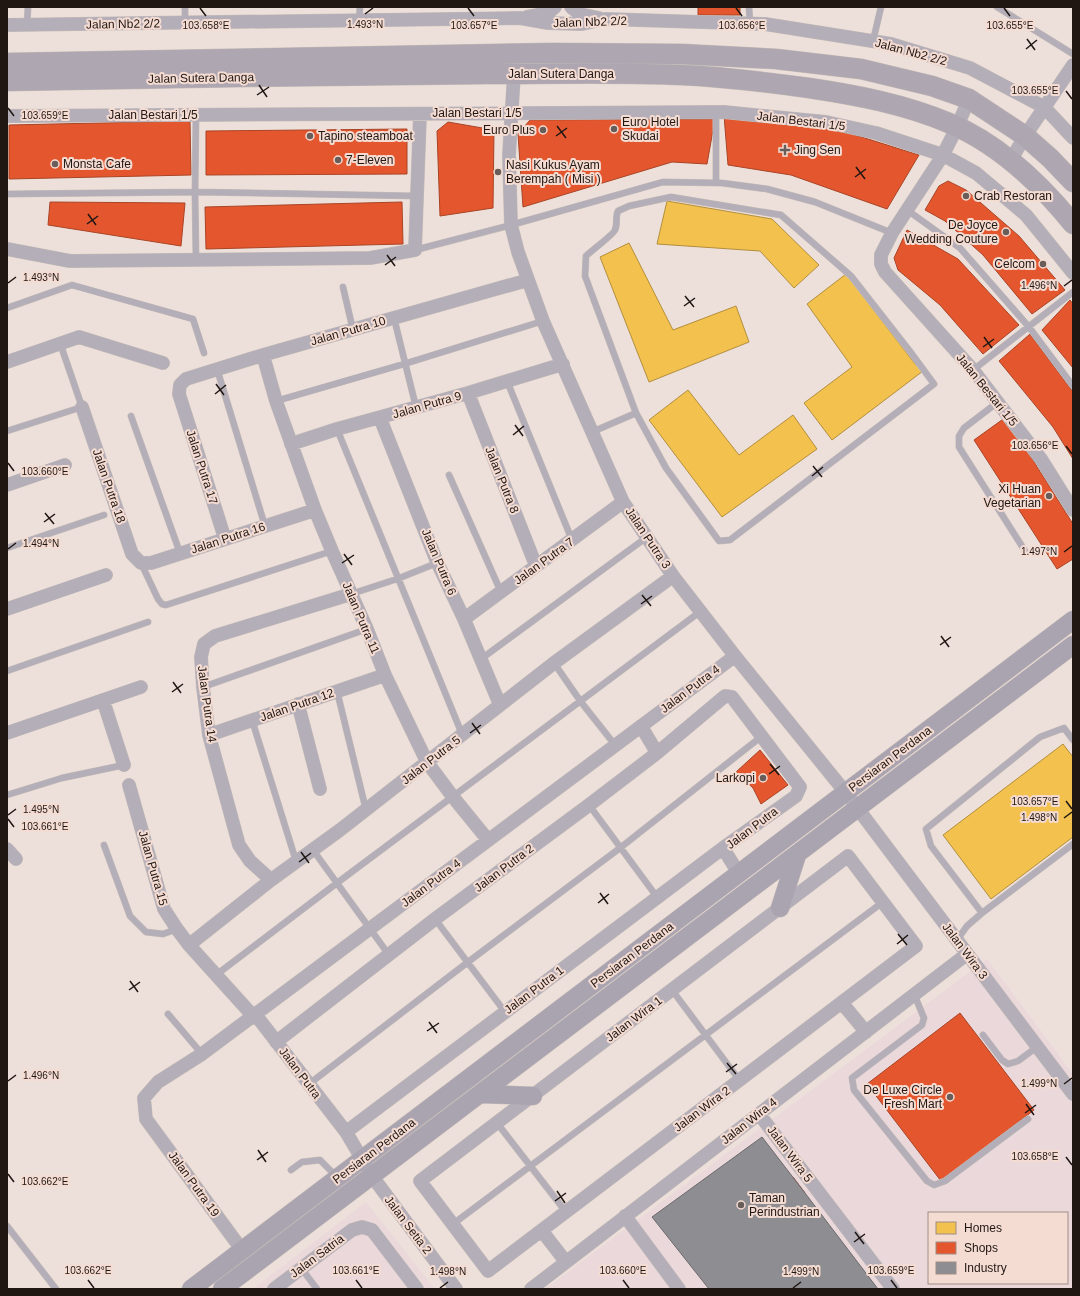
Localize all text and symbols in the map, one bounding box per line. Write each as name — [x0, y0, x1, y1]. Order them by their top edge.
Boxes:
street label: Jalan Nb2 2/2 — [553, 14, 628, 30]
street label: Jalan Nb2 2/2 — [86, 16, 160, 32]
text: 1.493°N — [347, 19, 383, 30]
text: 103.658°E — [183, 20, 230, 31]
text: 103.657°E — [451, 20, 498, 31]
text: 103.656°E — [719, 20, 766, 31]
text: 103.655°E — [987, 20, 1034, 31]
street label: Jalan Nb2 2/2 — [873, 36, 949, 68]
street label: Jalan Sutera Danga — [508, 67, 614, 81]
street label: Jalan Sutera Danga — [148, 70, 254, 86]
text: 103.655°E — [1012, 85, 1059, 96]
street label: Jalan Bestari 1/5 — [432, 106, 522, 120]
street label: Jalan Bestari 1/5 — [108, 108, 198, 122]
street label: Jalan Bestari 1/5 — [756, 109, 847, 133]
text: 103.659°E — [22, 110, 69, 121]
place label: Euro Hotel Skudai — [622, 115, 679, 143]
place label: Euro Plus — [483, 123, 535, 137]
marker: Euro Hotel Skudai — [609, 124, 619, 134]
marker: Euro Plus — [538, 125, 548, 135]
place label: Tapino steamboat — [318, 129, 413, 143]
marker: Tapino steamboat — [305, 131, 315, 141]
place label: Jing Sen — [794, 143, 841, 157]
marker: Jing Sen — [779, 144, 791, 156]
place label: 7-Eleven — [346, 153, 393, 167]
marker: 7-Eleven — [333, 155, 343, 165]
place label: Monsta Cafe — [63, 157, 131, 171]
place label: Nasi Kukus Ayam Berempah ( Misi ) — [506, 158, 601, 186]
marker: Monsta Cafe — [50, 159, 60, 169]
marker: Nasi Kukus Ayam Berempah ( Misi ) — [493, 167, 503, 177]
place label: Crab Restoran — [974, 189, 1052, 203]
marker: Crab Restoran — [961, 191, 971, 201]
place label: De Joyce Wedding Couture — [905, 218, 998, 246]
marker: De Joyce Wedding Couture — [1001, 227, 1011, 237]
place label: Celcom — [994, 257, 1035, 271]
marker: Celcom — [1038, 259, 1048, 269]
text: 1.493°N — [23, 272, 59, 283]
text: 1.496°N — [1021, 280, 1057, 291]
street label: Jalan Putra 10 — [309, 314, 387, 348]
street label: Jalan Bestari 1/5 — [953, 351, 1021, 429]
street label: Jalan Putra 9 — [391, 388, 463, 421]
street label: Jalan Putra 17 — [183, 428, 221, 506]
text: 103.656°E — [1012, 440, 1059, 451]
street label: Jalan Putra 8 — [482, 445, 522, 516]
street label: Jalan Putra 18 — [90, 447, 128, 525]
text: 103.660°E — [22, 466, 69, 477]
place label: Xi Huan Vegetarian — [984, 482, 1041, 510]
marker: Xi Huan Vegetarian — [1044, 491, 1054, 501]
street label: Jalan Putra 3 — [622, 505, 674, 571]
street label: Jalan Putra 16 — [189, 519, 267, 557]
street label: Jalan Putra 6 — [419, 527, 459, 598]
street label: Jalan Putra 7 — [511, 534, 577, 587]
text: 1.494°N — [23, 538, 59, 549]
text: 1.497°N — [1021, 546, 1057, 557]
street label: Jalan Putra 11 — [340, 580, 383, 656]
street label: Jalan Putra 4 — [658, 662, 723, 716]
street label: Jalan Putra 14 — [195, 665, 219, 744]
street label: Jalan Putra 12 — [258, 686, 336, 724]
street label: Persiaran Perdana — [846, 723, 934, 795]
street label: Jalan Putra 5 — [399, 733, 463, 787]
place label: Larkopi — [716, 771, 755, 785]
marker: Larkopi — [758, 773, 768, 783]
text: 103.657°E — [1012, 796, 1059, 807]
text: 1.495°N — [23, 804, 59, 815]
street label: Jalan Putra — [724, 804, 781, 852]
text: 1.498°N — [1021, 812, 1057, 823]
text: 103.661°E — [22, 821, 69, 832]
street label: Jalan Putra 15 — [136, 829, 170, 907]
street label: Jalan Putra 2 — [472, 841, 537, 895]
street label: Jalan Putra 4 — [399, 856, 464, 910]
street label: Persiaran Perdana — [588, 919, 676, 991]
street label: Jalan Wira 3 — [939, 920, 991, 982]
street label: Jalan Putra 1 — [502, 963, 567, 1017]
street label: Jalan Wira 1 — [603, 993, 665, 1045]
street label: Jalan Putra — [276, 1045, 324, 1102]
text: 1.496°N — [23, 1070, 59, 1081]
text: 1.499°N — [1021, 1078, 1057, 1089]
street label: Jalan Wira 2 — [671, 1083, 733, 1135]
place label: De Luxe Circle Fresh Mart — [863, 1083, 943, 1111]
marker: De Luxe Circle Fresh Mart — [945, 1092, 955, 1102]
street label: Jalan Wira 4 — [718, 1095, 780, 1147]
street label: Persiaran Perdana — [330, 1115, 418, 1187]
street label: Jalan Wira 5 — [764, 1123, 816, 1185]
street label: Jalan Putra 19 — [166, 1149, 223, 1220]
text: 103.658°E — [1012, 1151, 1059, 1162]
text: 103.662°E — [22, 1176, 69, 1187]
place label: Taman Perindustrian — [749, 1191, 820, 1219]
street label: Jalan Setia 2 — [382, 1193, 435, 1257]
marker: Taman Perindustrian — [736, 1200, 746, 1210]
legend — [928, 1212, 1068, 1284]
text: Homes — [964, 1221, 1002, 1235]
street label: Jalan Satria — [287, 1231, 347, 1281]
text: Shops — [964, 1241, 998, 1255]
text: Industry — [964, 1261, 1007, 1275]
text: 103.662°E — [65, 1265, 112, 1276]
text: 103.661°E — [333, 1265, 380, 1276]
text: 103.660°E — [600, 1265, 647, 1276]
text: 103.659°E — [868, 1265, 915, 1276]
text: 1.498°N — [430, 1266, 466, 1277]
text: 1.499°N — [783, 1266, 819, 1277]

